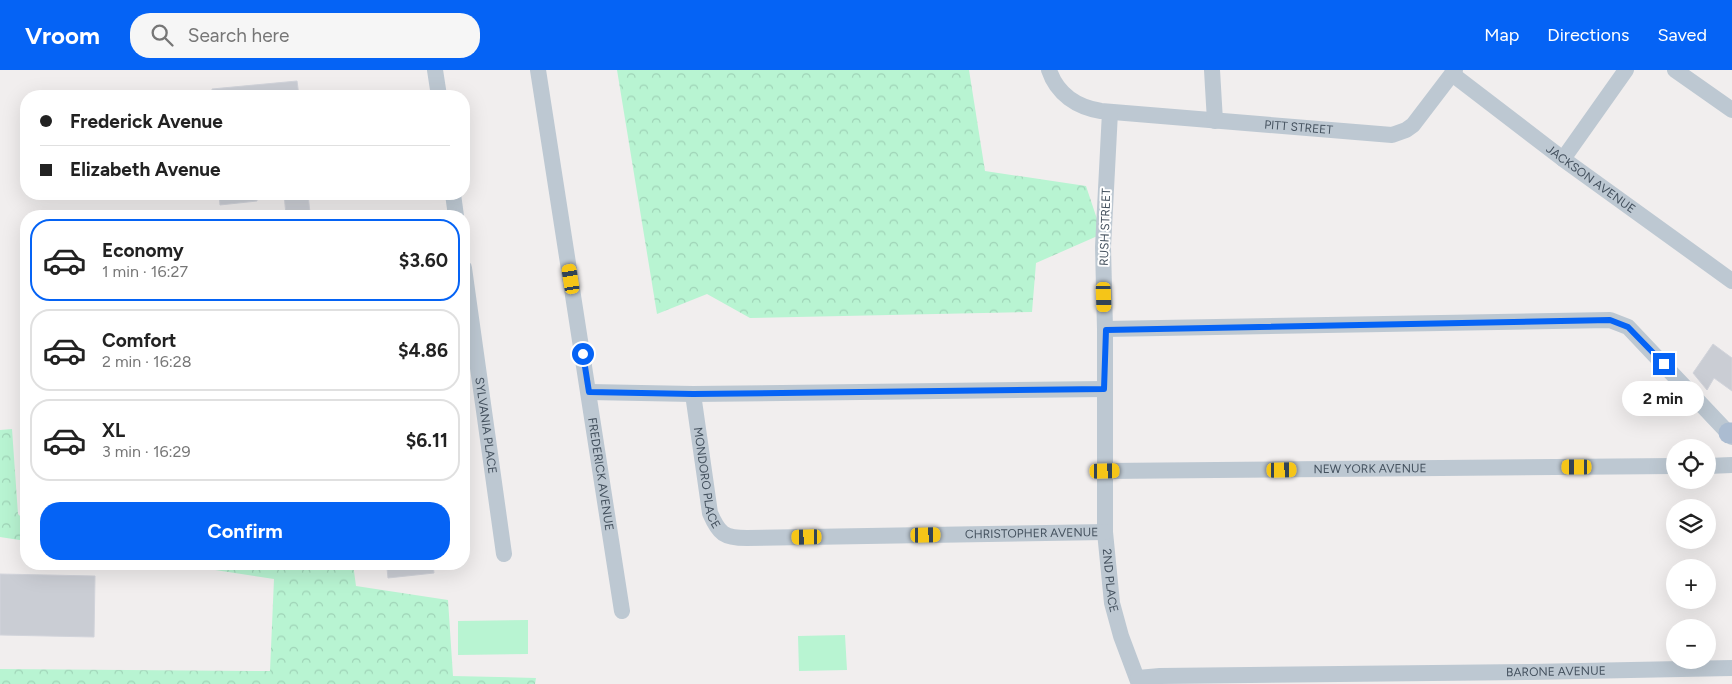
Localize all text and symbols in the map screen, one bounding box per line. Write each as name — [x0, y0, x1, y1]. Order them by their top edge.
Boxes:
search box — [130, 13, 480, 58]
text: Vroom — [25, 21, 100, 50]
icon: search — [148, 21, 176, 49]
text: Search here — [188, 24, 289, 47]
text: Map — [1484, 24, 1519, 46]
text: Directions — [1547, 24, 1629, 46]
text: Saved — [1657, 24, 1707, 46]
text: Frederick Avenue — [70, 110, 223, 133]
street label: PITT STREET — [1264, 117, 1334, 137]
street label: JACKSON AVENUE — [1543, 142, 1638, 216]
text: Elizabeth Avenue — [70, 158, 221, 181]
street label: RUSH STREET — [1097, 188, 1113, 266]
icon: car — [42, 238, 87, 283]
text: Economy — [102, 239, 184, 262]
text: $3.60 — [399, 249, 448, 272]
text: 1 min · 16:27 — [102, 262, 188, 281]
car — [561, 263, 580, 295]
car — [1095, 282, 1112, 312]
icon: car — [42, 328, 87, 373]
text: Comfort — [102, 329, 177, 352]
text: $4.86 — [398, 339, 448, 362]
route start — [572, 343, 594, 365]
text: 2 min · 16:28 — [102, 352, 192, 371]
route end — [1653, 353, 1675, 375]
street label: SYLVANIA PLACE — [472, 376, 500, 475]
callout: 2 min — [1623, 382, 1705, 416]
text: 2 min — [1643, 389, 1683, 408]
street label: FREDERICK AVENUE — [585, 417, 616, 532]
icon: car — [42, 418, 87, 463]
text: XL — [102, 419, 125, 442]
street label: MONDORO PLACE — [691, 426, 723, 531]
text: $6.11 — [406, 429, 448, 452]
map controls — [1666, 439, 1716, 669]
button: locate — [1666, 439, 1716, 489]
text: 3 min · 16:29 — [102, 442, 191, 461]
car — [1562, 460, 1592, 475]
street label: NEW YORK AVENUE — [1313, 461, 1427, 476]
car — [1266, 462, 1297, 478]
car — [1089, 463, 1120, 479]
button: layers — [1666, 499, 1716, 549]
button: Confirm — [40, 502, 450, 560]
street label: CHRISTOPHER AVENUE — [965, 525, 1098, 541]
car — [910, 527, 941, 543]
car — [791, 529, 822, 545]
street label: 2ND PLACE — [1100, 548, 1121, 614]
button: + — [1666, 559, 1716, 609]
button: − — [1666, 619, 1716, 669]
street label: BARONE AVENUE — [1506, 664, 1606, 679]

